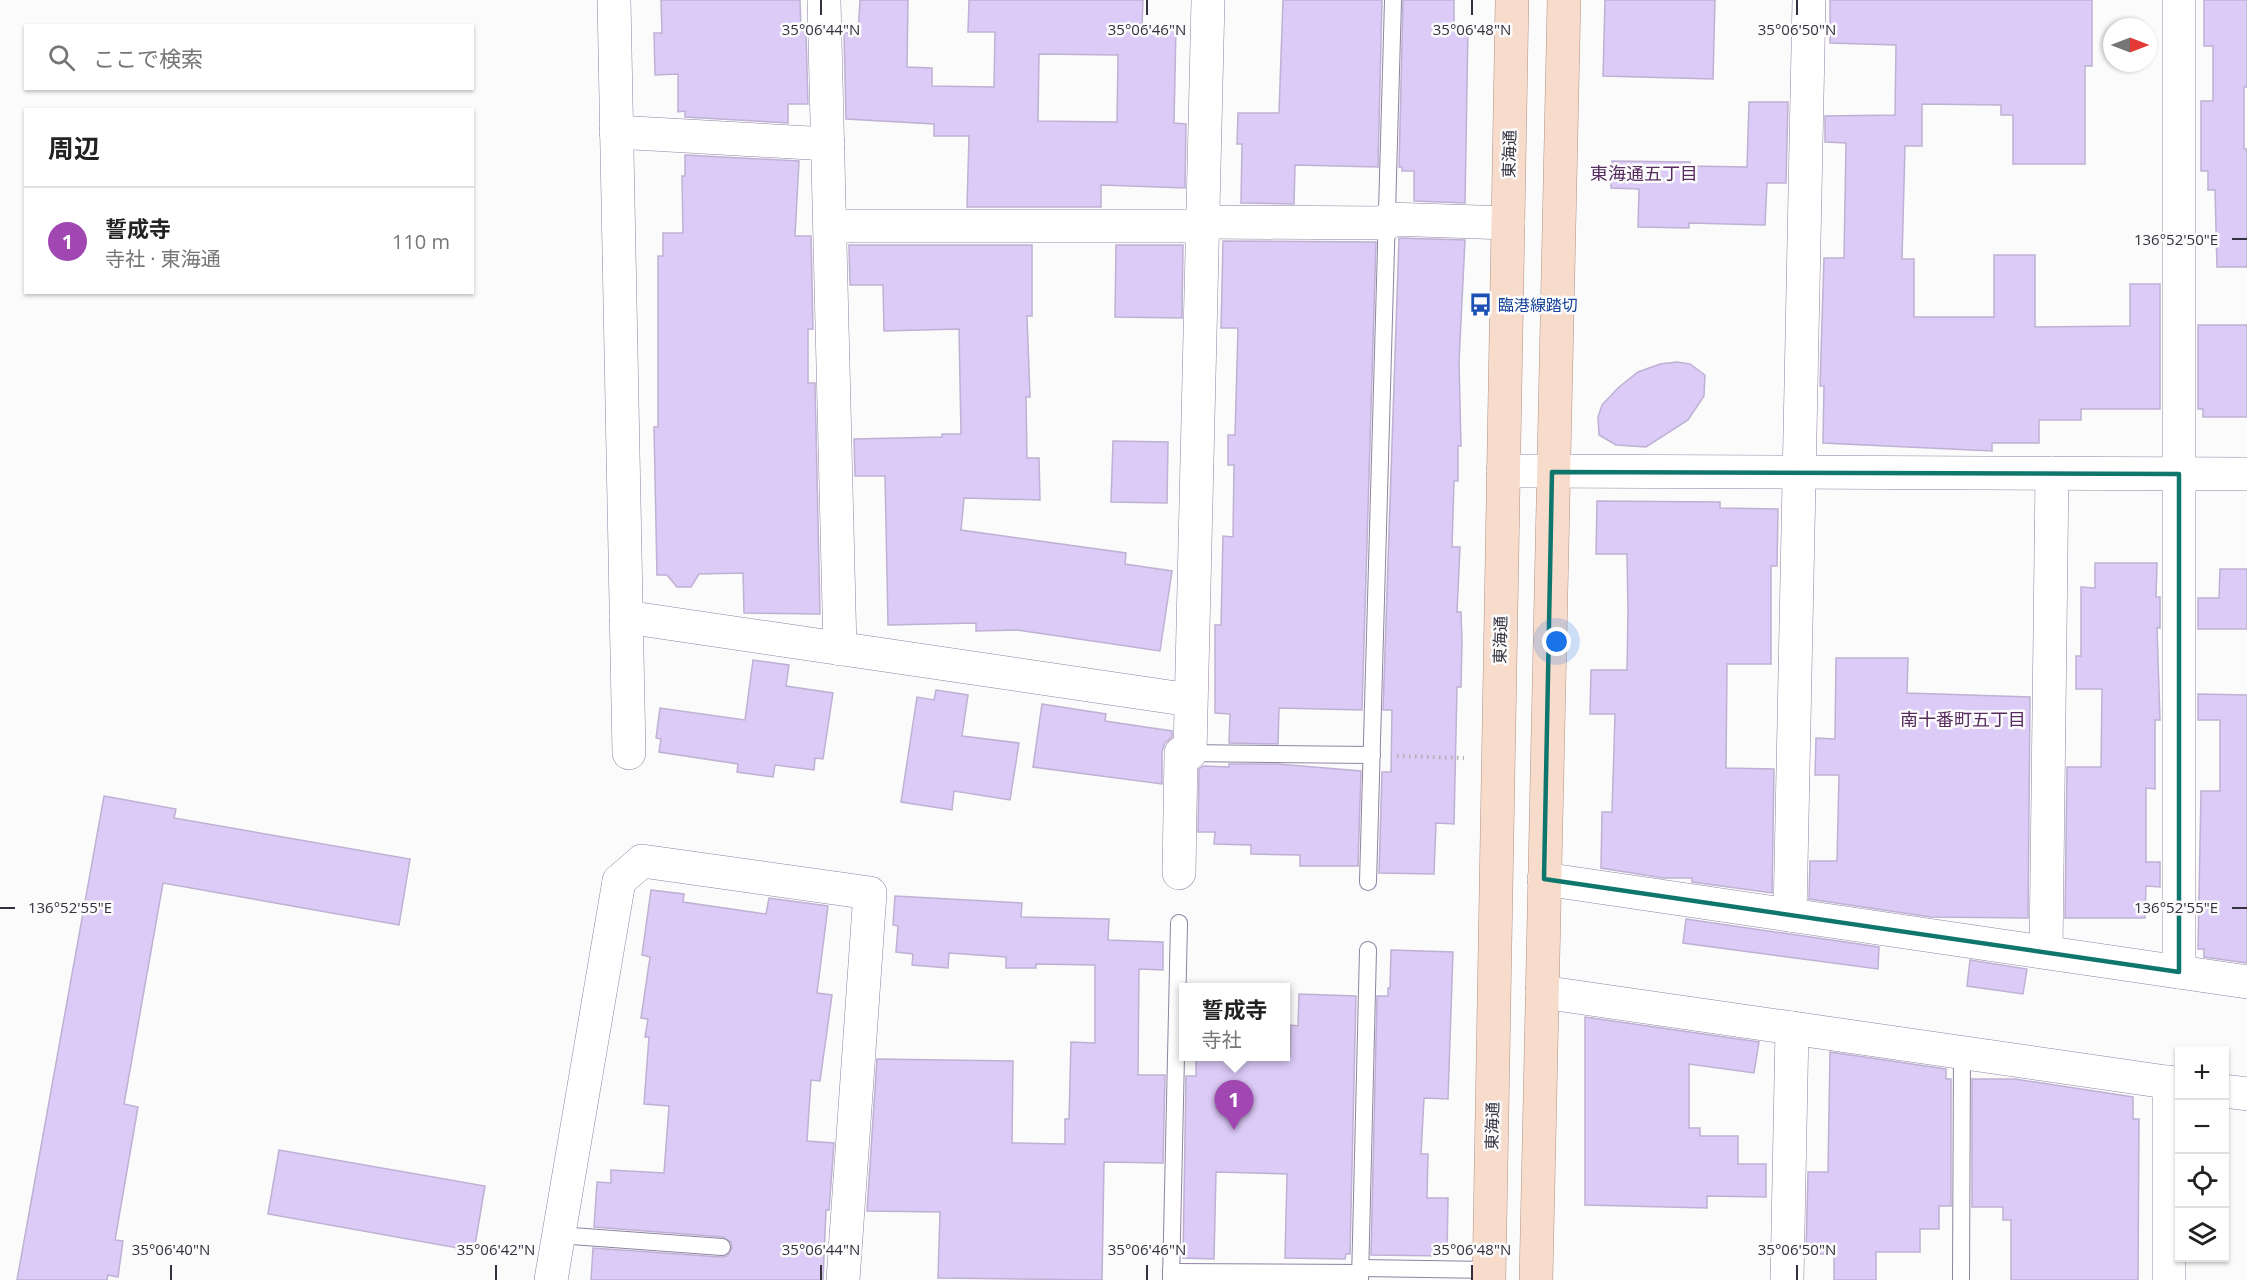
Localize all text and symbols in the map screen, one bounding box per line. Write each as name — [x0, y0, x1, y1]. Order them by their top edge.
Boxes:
north arrow — [2103, 18, 2157, 72]
text: 35°06'44"N — [782, 19, 860, 39]
text: 35°06'46"N — [1108, 19, 1186, 39]
text: 35°06'48"N — [1433, 19, 1511, 39]
text: 35°06'50"N — [1758, 19, 1836, 39]
search box — [24, 24, 474, 90]
icon: search — [45, 41, 78, 74]
text: ここで検索 — [93, 43, 203, 73]
text: 周辺 — [48, 130, 100, 166]
street label: 東海通 — [1498, 130, 1520, 178]
district label: 東海通五丁目 — [1590, 161, 1698, 185]
text: 誓成寺 — [105, 213, 171, 243]
text: 1 — [62, 228, 73, 255]
text: 110 m — [392, 228, 450, 255]
text: 136°52'50"E — [2134, 229, 2218, 249]
text: 寺社 · 東海通 — [105, 245, 221, 272]
bus stop icon: 臨港線踏切 — [1467, 292, 1493, 318]
place label: 臨港線踏切 — [1498, 294, 1578, 316]
street label: 東海通 — [1489, 616, 1511, 664]
your location — [1542, 627, 1571, 656]
district label: 南十番町五丁目 — [1900, 707, 2026, 731]
text: 136°52'55"E — [28, 897, 112, 917]
text: 136°52'55"E — [2134, 897, 2218, 917]
popup — [1179, 983, 1290, 1061]
text: 誓成寺 — [1201, 994, 1268, 1024]
text: 寺社 — [1201, 1026, 1241, 1053]
map controls — [2175, 1046, 2229, 1262]
button: + — [2175, 1046, 2229, 1100]
pin: 1 — [1214, 1080, 1254, 1130]
button: − — [2175, 1100, 2229, 1154]
street label: 東海通 — [1481, 1102, 1503, 1150]
button: locate — [2175, 1154, 2229, 1208]
button: layers — [2175, 1208, 2229, 1262]
text: 35°06'40"N — [132, 1239, 210, 1259]
text: 35°06'42"N — [457, 1239, 535, 1259]
text: 35°06'44"N — [782, 1239, 860, 1259]
text: 35°06'46"N — [1108, 1239, 1186, 1259]
text: 35°06'48"N — [1433, 1239, 1511, 1259]
text: 35°06'50"N — [1758, 1239, 1836, 1259]

